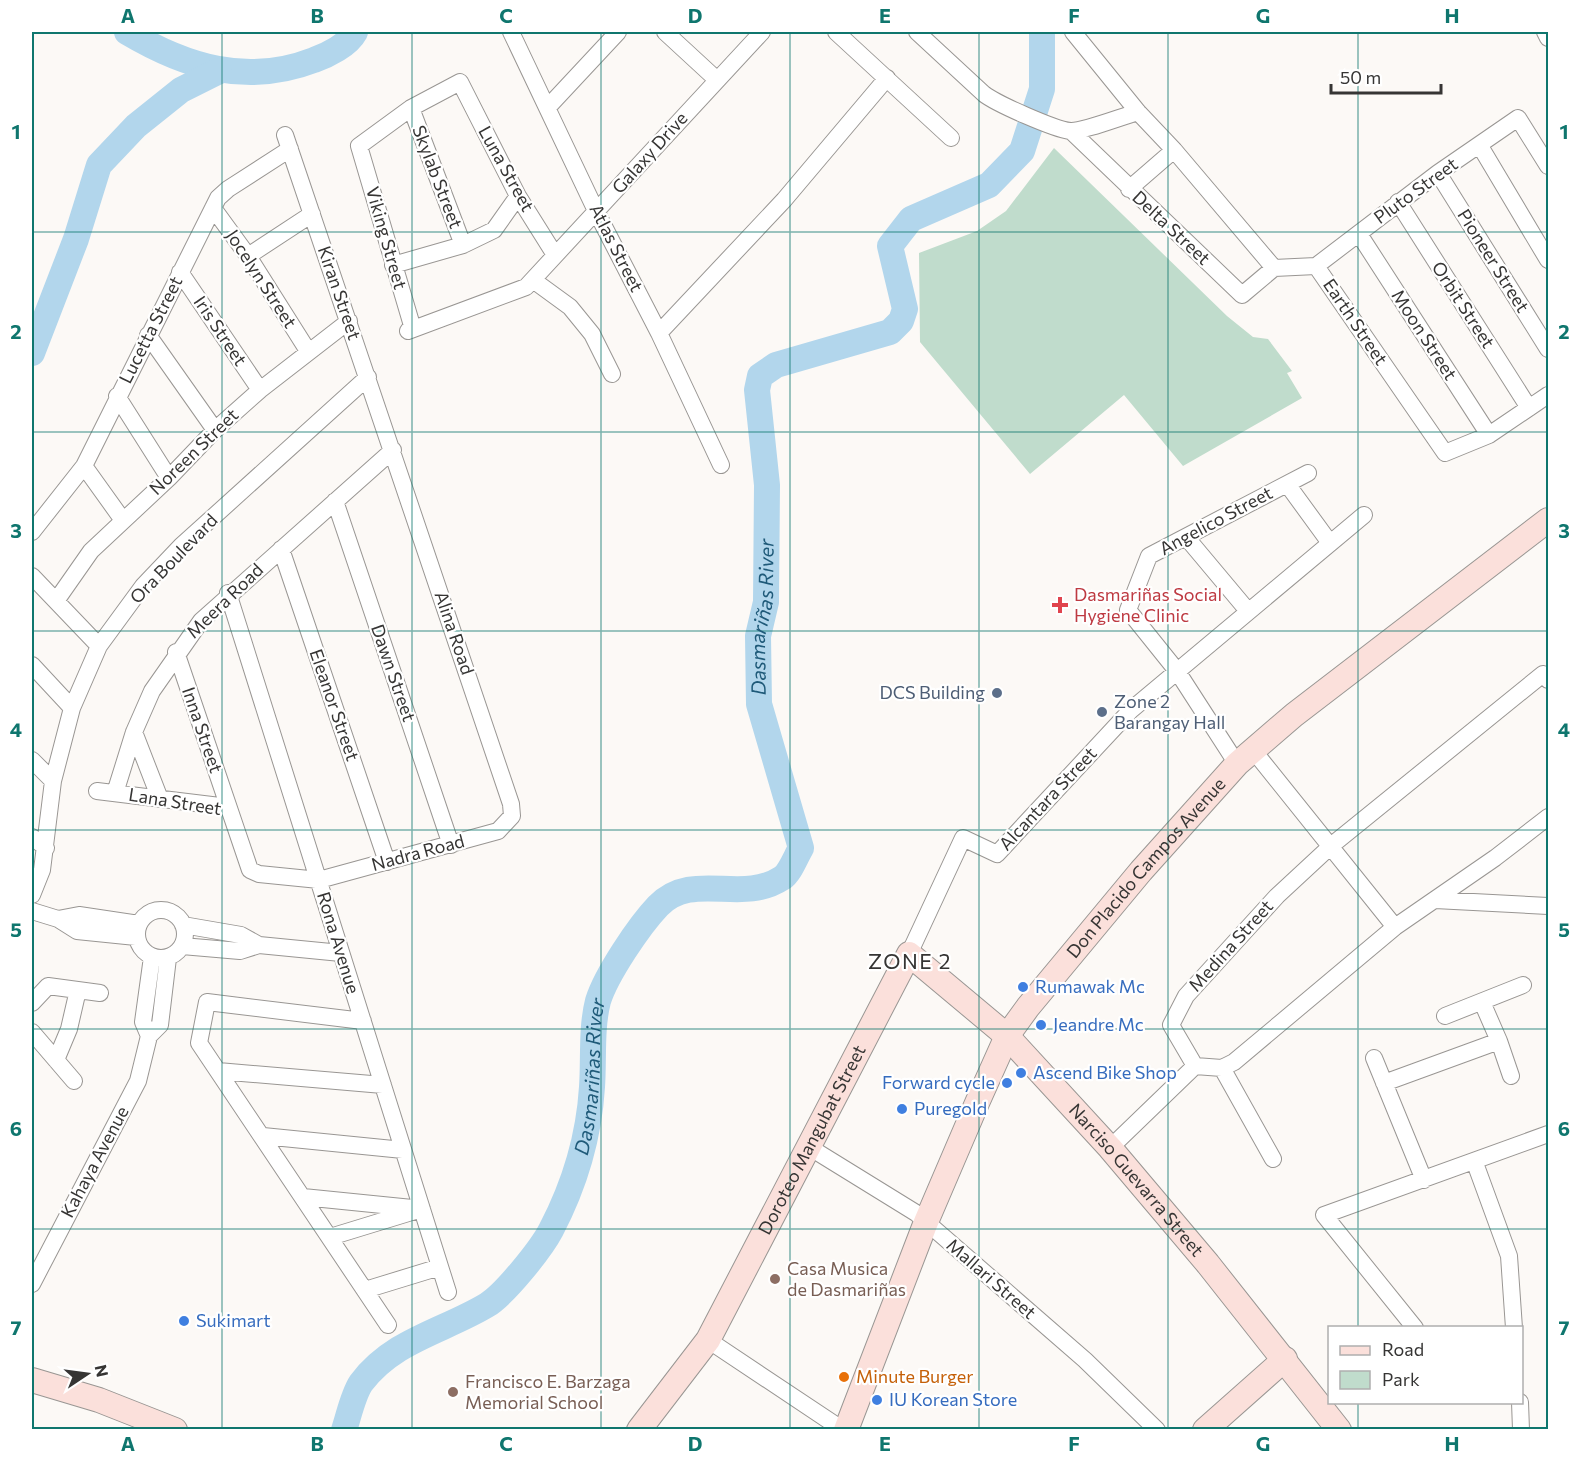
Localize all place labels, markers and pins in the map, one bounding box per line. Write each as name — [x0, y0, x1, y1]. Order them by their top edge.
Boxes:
place label: Dasmariñas Social Hygiene Clinic — [1074, 583, 1222, 626]
marker: Dasmariñas Social Hygiene Clinic — [1051, 596, 1069, 614]
place label: DCS Building — [879, 681, 985, 703]
marker: DCS Building — [990, 686, 1004, 700]
place label: Zone 2 Barangay Hall — [1114, 690, 1225, 733]
marker: Zone 2 Barangay Hall — [1095, 705, 1109, 719]
place label: Rumawak Mc — [1035, 975, 1145, 997]
marker: Rumawak Mc — [1016, 980, 1030, 994]
place label: Jeandre Mc — [1053, 1013, 1144, 1035]
marker: Jeandre Mc — [1034, 1018, 1048, 1032]
place label: Ascend Bike Shop — [1033, 1061, 1177, 1083]
marker: Ascend Bike Shop — [1014, 1066, 1028, 1080]
place label: Forward cycle — [882, 1071, 995, 1093]
marker: Forward cycle — [1000, 1076, 1014, 1090]
place label: Puregold — [914, 1097, 987, 1119]
marker: Puregold — [895, 1102, 909, 1116]
place label: Casa Musica de Dasmariñas — [787, 1257, 906, 1300]
marker: Casa Musica de Dasmariñas — [768, 1272, 782, 1286]
place label: Sukimart — [196, 1309, 271, 1331]
marker: Sukimart — [177, 1314, 191, 1328]
place label: Minute Burger — [856, 1365, 974, 1387]
place label: Francisco E. Barzaga Memorial School — [465, 1370, 631, 1413]
marker: Minute Burger — [837, 1370, 851, 1384]
marker: Francisco E. Barzaga Memorial School — [446, 1385, 460, 1399]
place label: IU Korean Store — [889, 1388, 1017, 1410]
marker: IU Korean Store — [870, 1393, 884, 1407]

